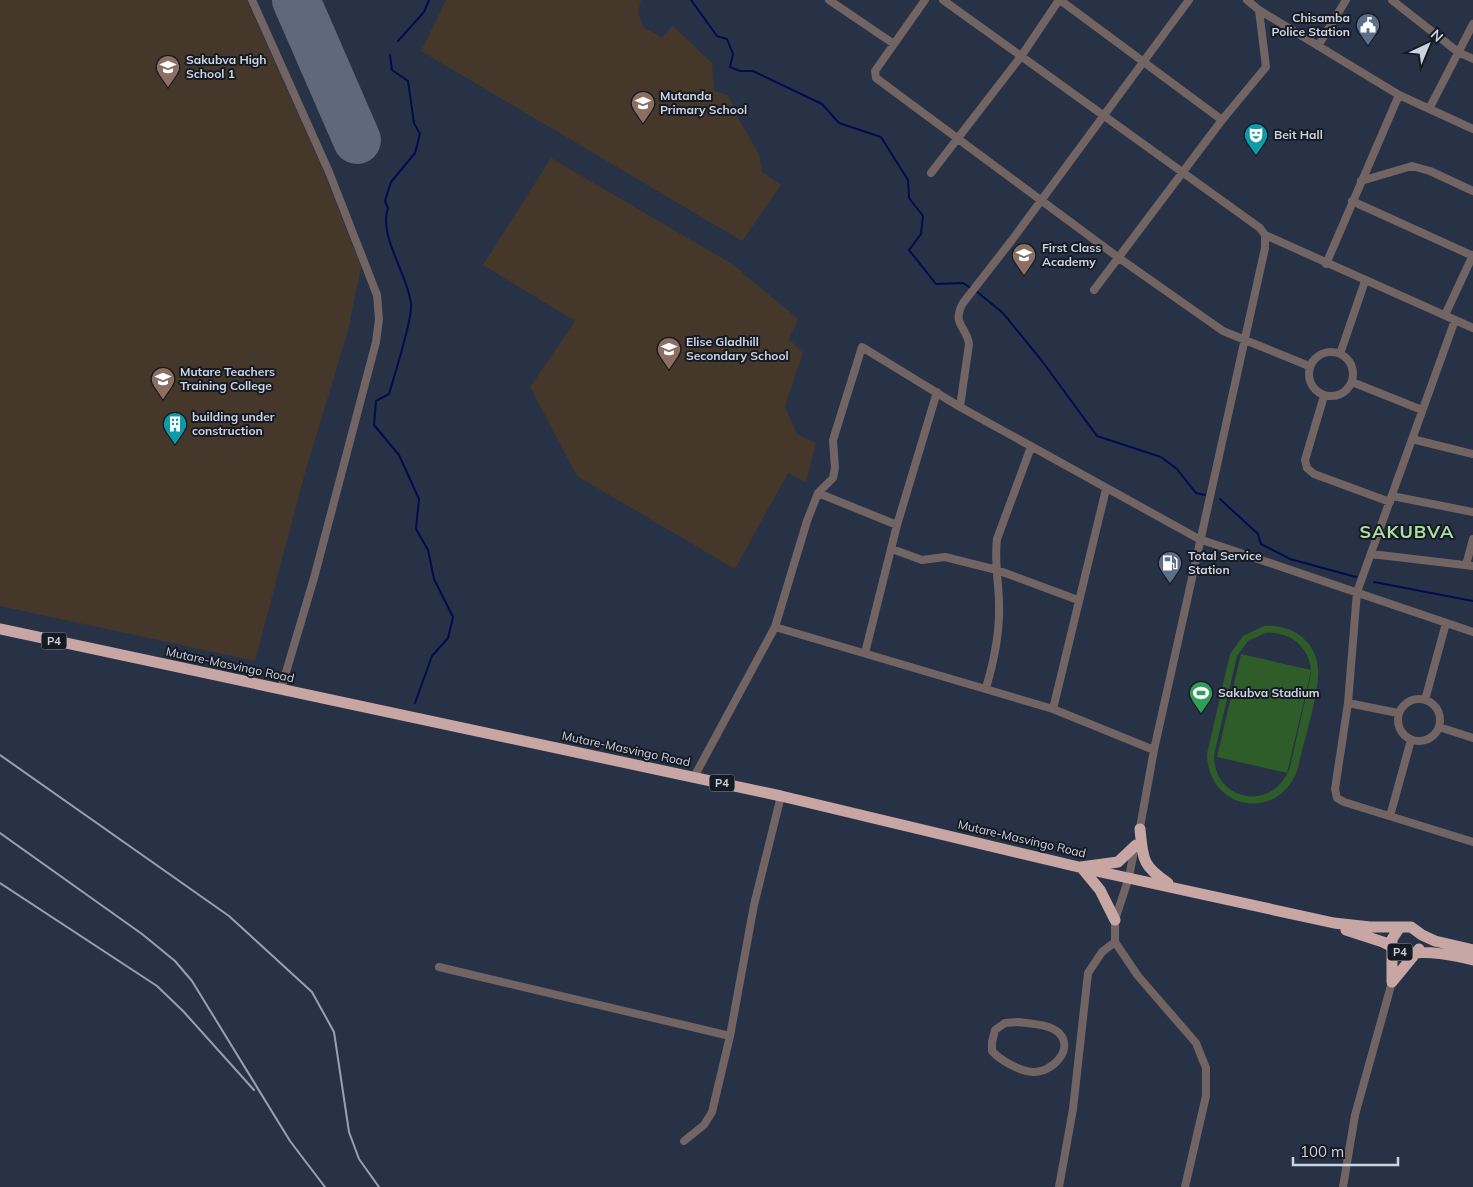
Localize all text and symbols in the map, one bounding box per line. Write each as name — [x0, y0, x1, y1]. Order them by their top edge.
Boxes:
place label: Chisamba Police Station — [1271, 10, 1350, 39]
public building icon: Chisamba Police Station — [1355, 12, 1381, 46]
north arrow — [1403, 20, 1453, 70]
text: N — [1427, 26, 1447, 46]
place label: Sakubva High School 1 — [186, 52, 267, 81]
school or university icon: Sakubva High School 1 — [155, 54, 181, 88]
place label: Mutanda Primary School — [660, 88, 747, 117]
school or university icon: Mutanda Primary School — [630, 90, 656, 124]
theatre icon: Beit Hall — [1243, 122, 1269, 156]
place label: Beit Hall — [1274, 127, 1323, 142]
place label: First Class Academy — [1042, 240, 1101, 269]
school or university icon: First Class Academy — [1011, 242, 1037, 276]
place label: Elise Gladhill Secondary School — [686, 334, 789, 363]
school or university icon: Elise Gladhill Secondary School — [656, 336, 682, 370]
place label: Mutare Teachers Training College — [180, 364, 275, 393]
school or university icon: Mutare Teachers Training College — [150, 366, 176, 400]
place label: building under construction — [192, 409, 275, 438]
building icon: building under construction — [162, 411, 188, 445]
district label: SAKUBVA — [1360, 520, 1454, 543]
place label: Total Service Station — [1188, 548, 1262, 577]
fuel station icon: Total Service Station — [1157, 550, 1183, 584]
road number: P4 — [42, 632, 66, 649]
street label: Mutare-Masvingo Road — [165, 644, 296, 685]
sports icon: Sakubva Stadium — [1188, 680, 1214, 714]
place label: Sakubva Stadium — [1218, 685, 1320, 700]
street label: Mutare-Masvingo Road — [561, 728, 692, 769]
road number: P4 — [710, 774, 734, 791]
street label: Mutare-Masvingo Road — [957, 816, 1088, 861]
road number: P4 — [1388, 944, 1412, 960]
scale bar — [1293, 1134, 1398, 1166]
text: 100 m — [1300, 1142, 1344, 1161]

